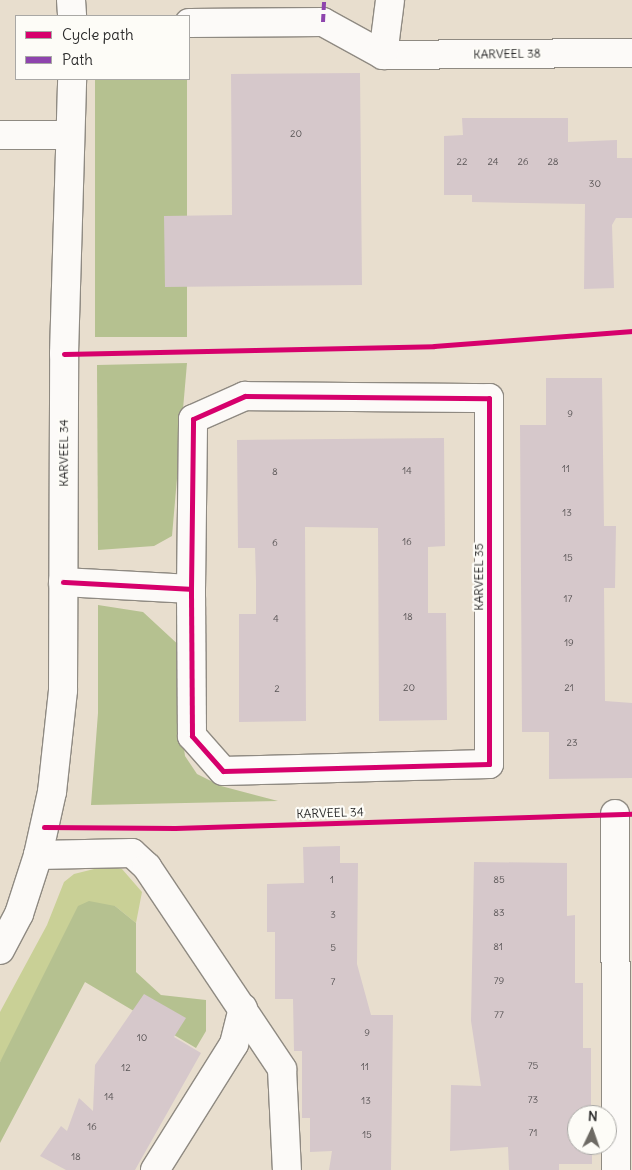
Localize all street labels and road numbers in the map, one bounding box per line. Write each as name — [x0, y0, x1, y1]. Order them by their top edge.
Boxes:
street label: KARVEEL 38 — [473, 46, 541, 62]
street label: KARVEEL 34 — [57, 419, 71, 487]
street label: KARVEEL 35 — [472, 543, 486, 611]
street label: KARVEEL 34 — [296, 805, 364, 821]

